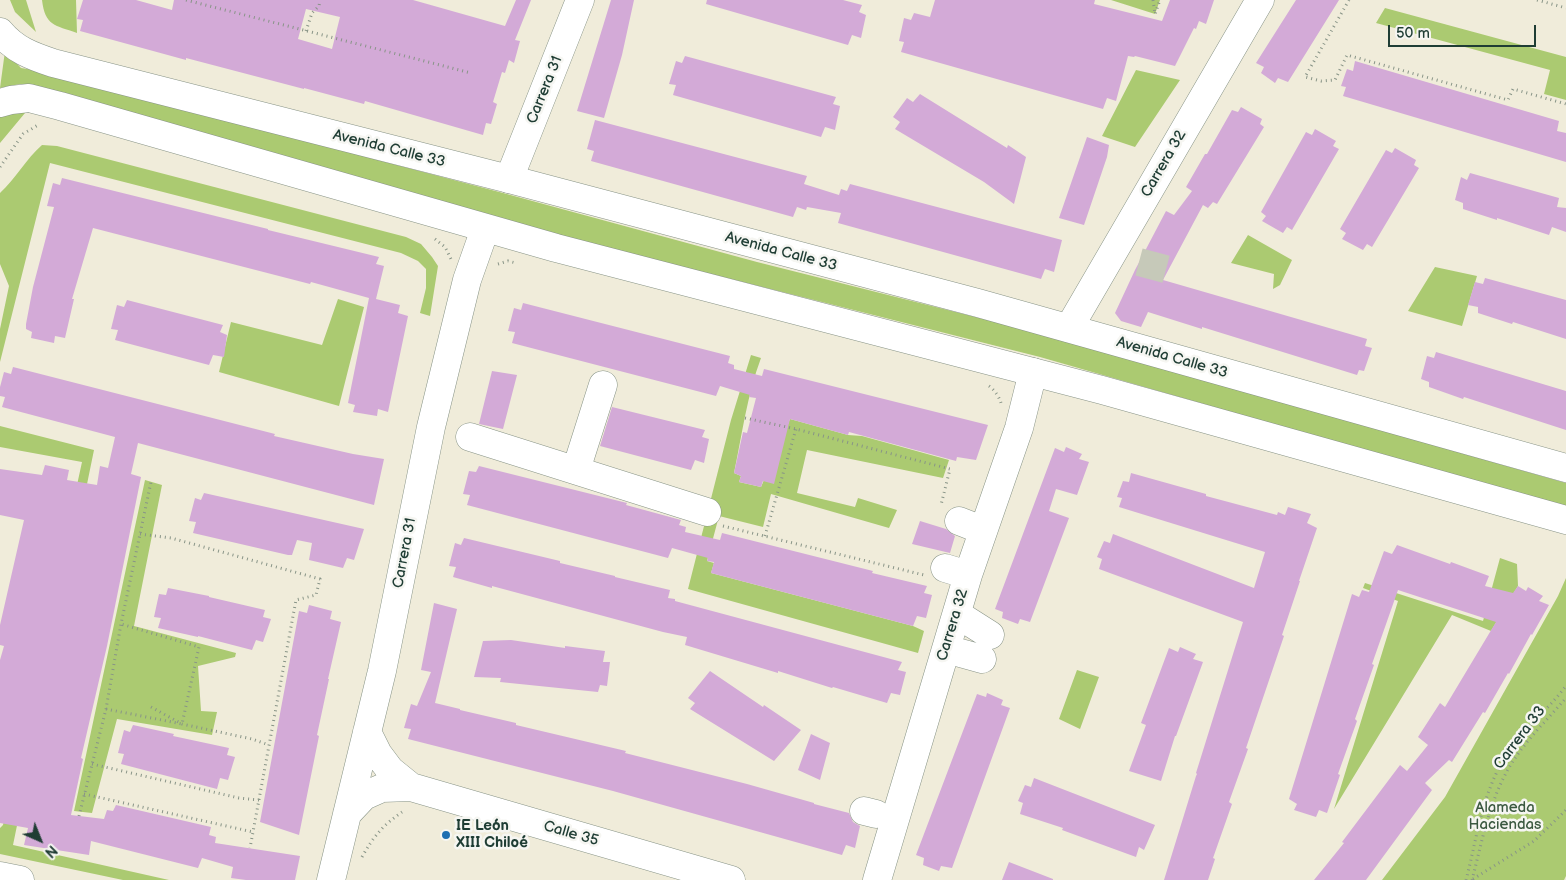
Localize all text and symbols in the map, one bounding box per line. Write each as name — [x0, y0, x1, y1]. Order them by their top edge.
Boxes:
scale bar — [1391, 15, 1538, 47]
text: 50 m — [1396, 24, 1430, 43]
street label: Carrera 31 — [523, 54, 567, 126]
street label: Avenida Calle 33 — [331, 126, 447, 172]
street label: Carrera 32 — [1138, 127, 1190, 201]
street label: Avenida Calle 33 — [723, 228, 839, 276]
street label: Avenida Calle 33 — [1114, 334, 1230, 382]
street label: Carrera 31 — [389, 516, 421, 590]
street label: Carrera 32 — [934, 587, 972, 663]
street label: Carrera 33 — [1490, 703, 1550, 773]
park label: Alameda Haciendas — [1469, 799, 1541, 834]
north arrow — [15, 815, 65, 865]
place label: IE León XIII Chiloé — [456, 817, 528, 852]
street label: Calle 35 — [541, 818, 601, 850]
marker: IE León XIII Chiloé — [440, 829, 452, 841]
text: N — [41, 841, 60, 861]

